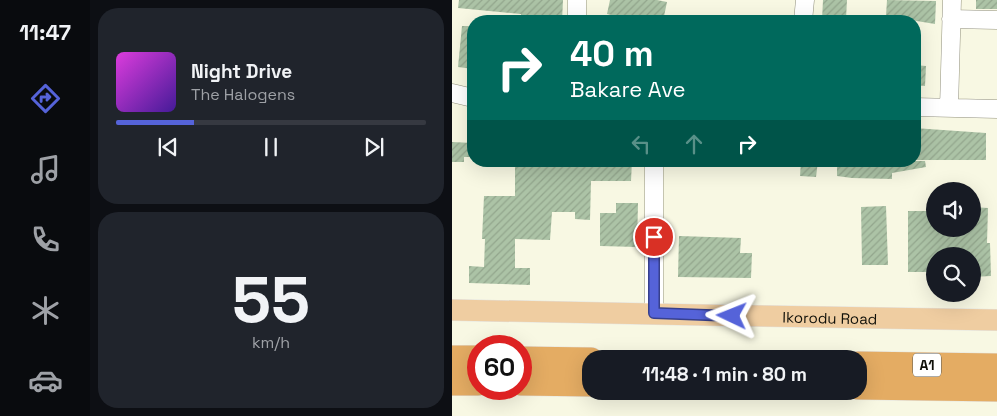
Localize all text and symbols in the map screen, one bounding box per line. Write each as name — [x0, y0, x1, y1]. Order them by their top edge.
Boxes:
text: 11:47 — [19, 18, 71, 46]
text: 40 m — [570, 32, 654, 76]
icon: right — [487, 35, 552, 100]
text: Night Drive — [191, 59, 292, 84]
text: Bakare Ave — [570, 75, 686, 103]
icon: directions — [28, 81, 63, 116]
text: The Halogens — [191, 84, 295, 105]
icon: left — [627, 130, 655, 158]
icon: ahead — [680, 130, 708, 158]
icon: right — [733, 130, 761, 158]
icon: previous — [154, 133, 182, 161]
icon: pause — [257, 133, 285, 161]
icon: next — [360, 133, 388, 161]
icon: music — [28, 152, 63, 187]
map controls — [926, 182, 981, 302]
button: sound — [926, 182, 981, 237]
pin — [633, 216, 675, 258]
icon: phone — [28, 222, 63, 257]
icon: arrive — [640, 223, 668, 251]
button: search — [926, 247, 981, 302]
text: 55 — [232, 258, 310, 341]
position arrow — [705, 289, 757, 341]
icon: climate — [28, 293, 63, 328]
street label: Ikorodu Road — [782, 307, 878, 328]
text: km/h — [252, 332, 290, 353]
speed limit sign: 60 — [467, 335, 532, 400]
road number: A1 — [913, 354, 941, 376]
text: 11:48 · 1 min · 80 m — [642, 362, 807, 387]
icon: car — [28, 363, 63, 398]

